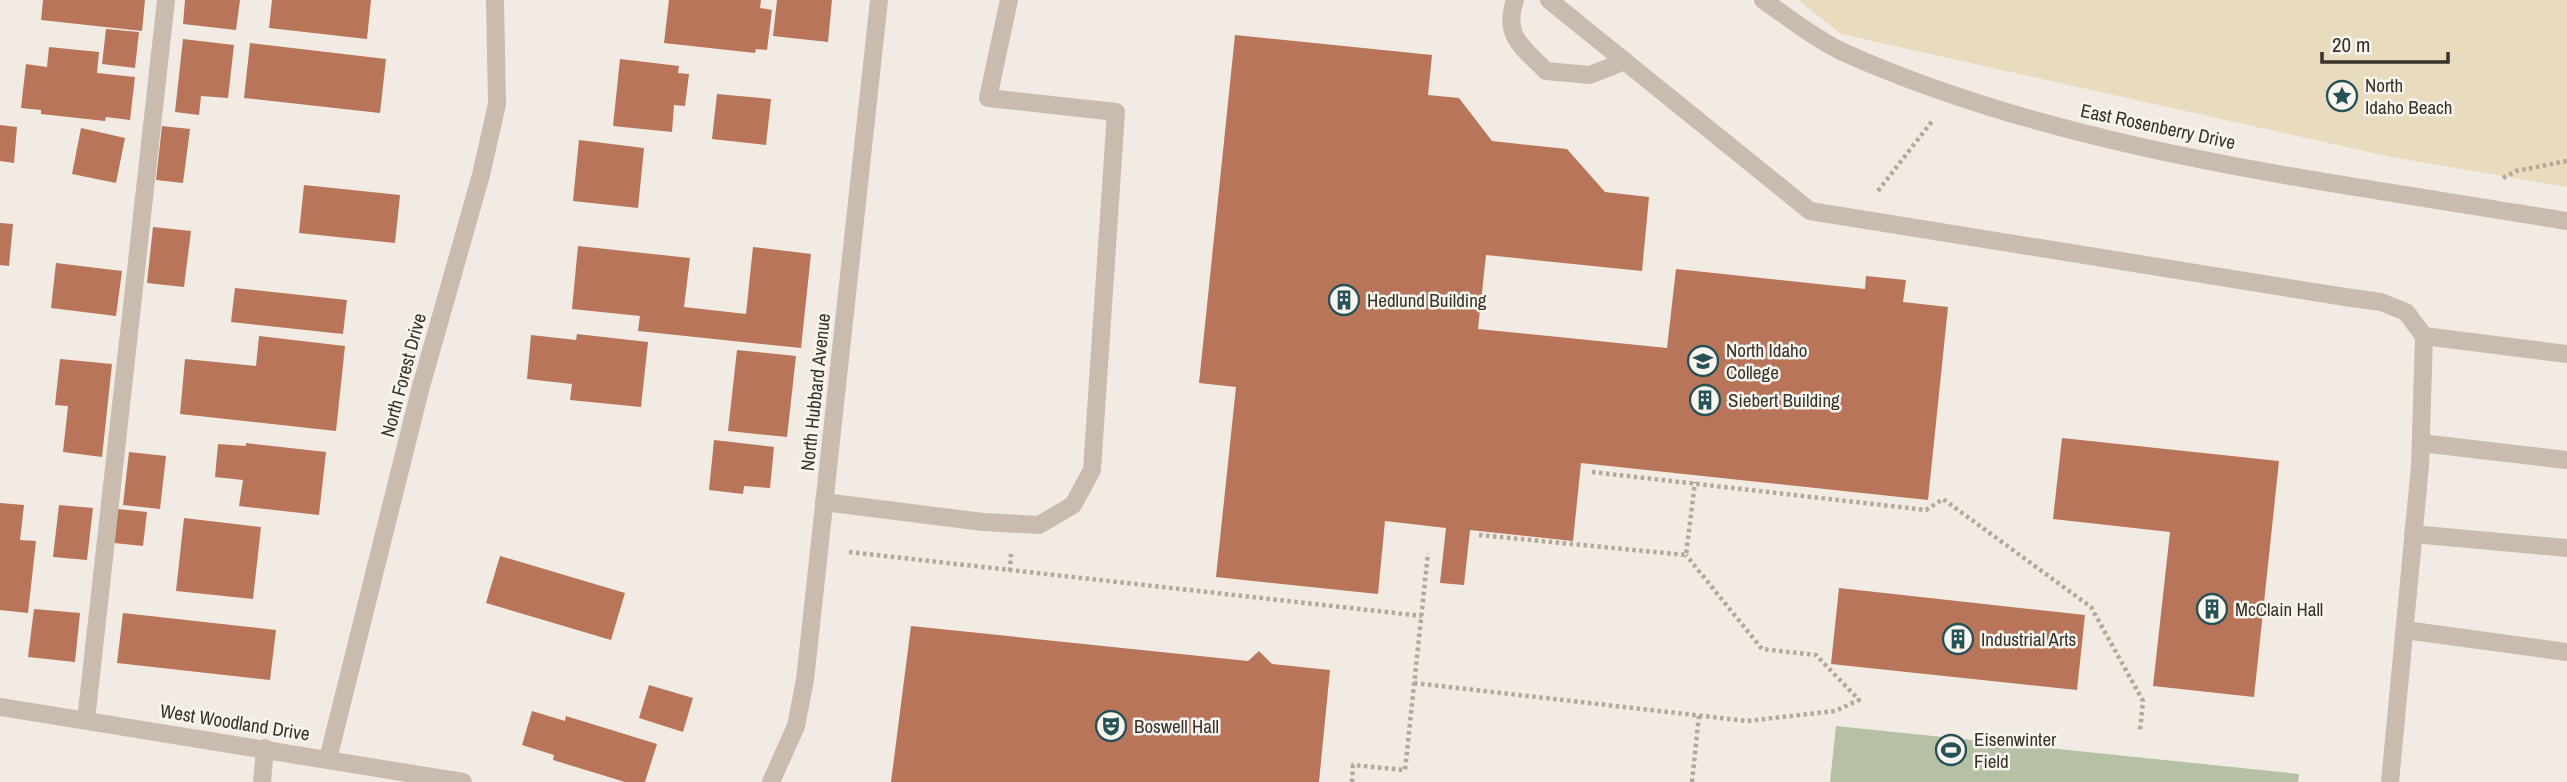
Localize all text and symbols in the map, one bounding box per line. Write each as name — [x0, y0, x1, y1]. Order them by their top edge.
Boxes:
scale bar — [2322, 21, 2448, 65]
text: 20 m — [2332, 30, 2370, 59]
place label: North Idaho Beach — [2365, 72, 2453, 120]
place icon: North Idaho Beach — [2325, 79, 2359, 113]
street label: East Rosenberry Drive — [2078, 97, 2238, 155]
building icon: Hedlund Building — [1327, 283, 1361, 317]
place label: Hedlund Building — [1367, 287, 1487, 313]
street label: North Forest Drive — [374, 310, 432, 440]
street label: North Hubbard Avenue — [794, 312, 836, 472]
place label: North Idaho College — [1726, 337, 1807, 385]
school or university icon: North Idaho College — [1686, 344, 1720, 378]
building icon: Siebert Building — [1688, 383, 1722, 417]
place label: Siebert Building — [1728, 387, 1840, 413]
building icon: McClain Hall — [2195, 592, 2229, 626]
place label: McClain Hall — [2235, 596, 2323, 622]
building icon: Industrial Arts — [1941, 622, 1975, 656]
place label: Industrial Arts — [1981, 626, 2076, 652]
street label: West Woodland Drive — [158, 697, 312, 747]
theatre icon: Boswell Hall — [1094, 709, 1128, 743]
place label: Boswell Hall — [1134, 713, 1219, 739]
place label: Eisenwinter Field — [1974, 726, 2057, 774]
sports icon: Eisenwinter Field — [1934, 733, 1968, 767]

